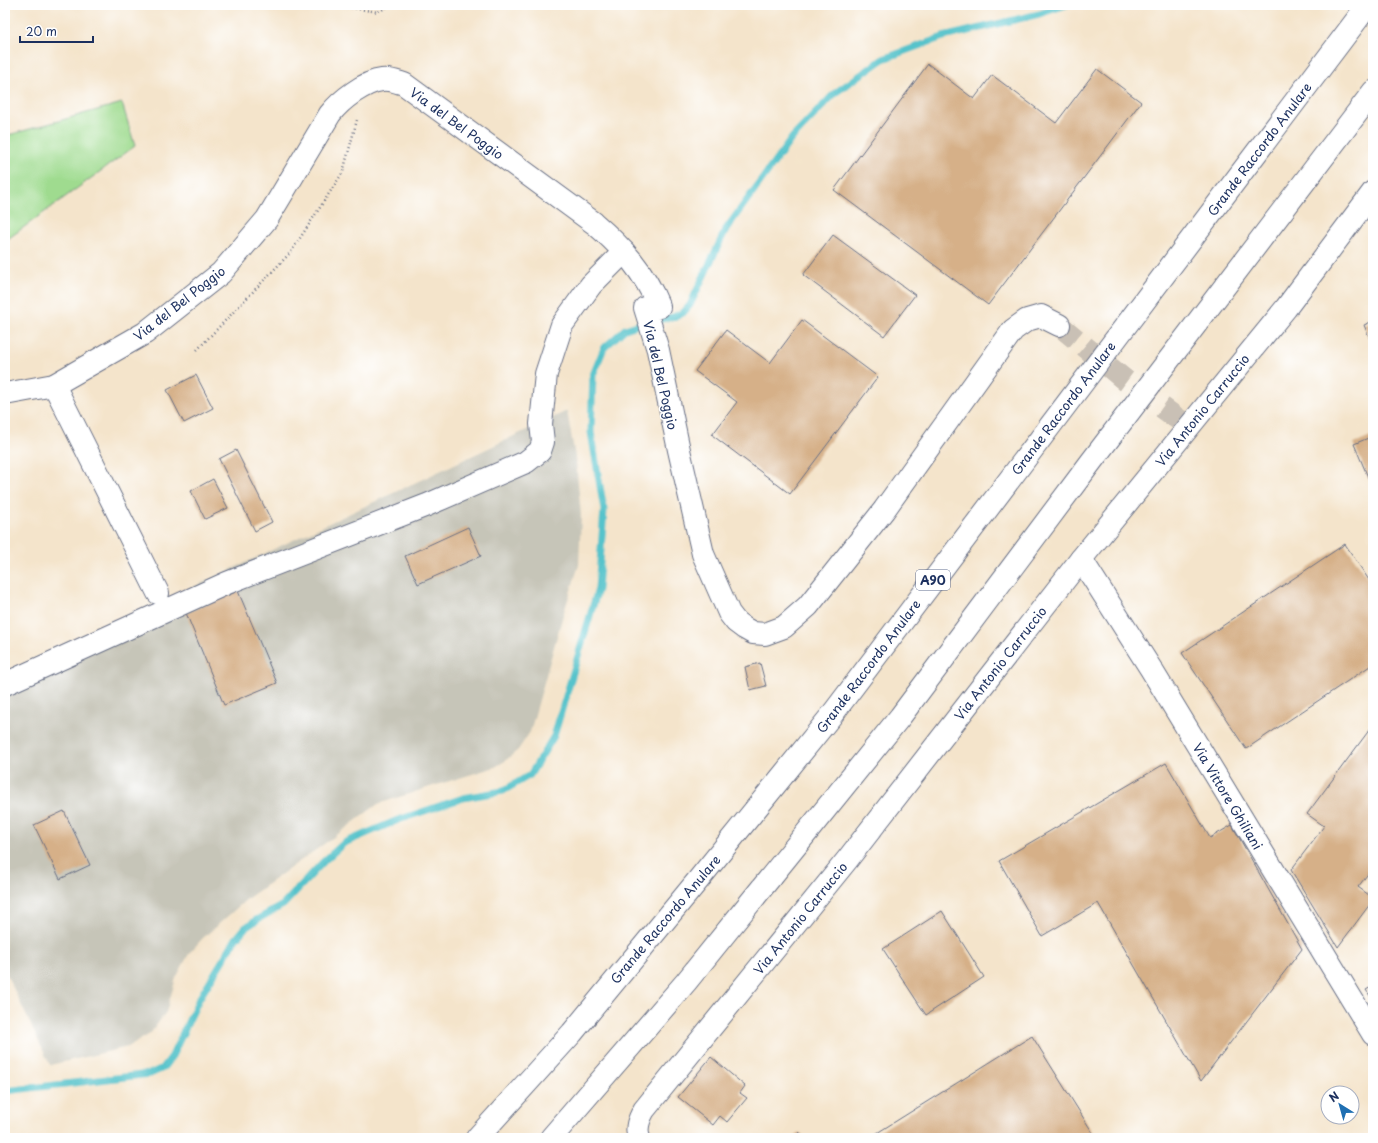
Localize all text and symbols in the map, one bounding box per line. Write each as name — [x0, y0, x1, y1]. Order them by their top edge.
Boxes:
scale bar — [20, 18, 93, 44]
text: 20 m — [26, 22, 57, 40]
street label: Grande Raccordo Anulare — [1202, 78, 1316, 220]
street label: Via del Bel Poggio — [406, 82, 508, 164]
street label: Via del Bel Poggio — [129, 261, 229, 345]
street label: Via del Bel Poggio — [639, 318, 683, 432]
street label: Grande Raccordo Anulare — [1006, 337, 1120, 479]
street label: Via Antonio Carruccio — [1151, 350, 1253, 470]
road number: A90 — [916, 570, 950, 590]
street label: Grande Raccordo Anulare — [811, 595, 925, 737]
street label: Via Antonio Carruccio — [949, 602, 1051, 724]
street label: Via Vittore Ghiliani — [1189, 739, 1267, 853]
street label: Grande Raccordo Anulare — [605, 850, 725, 987]
street label: Via Antonio Carruccio — [749, 858, 851, 978]
north arrow — [1320, 1085, 1360, 1125]
text: N — [1325, 1087, 1343, 1106]

